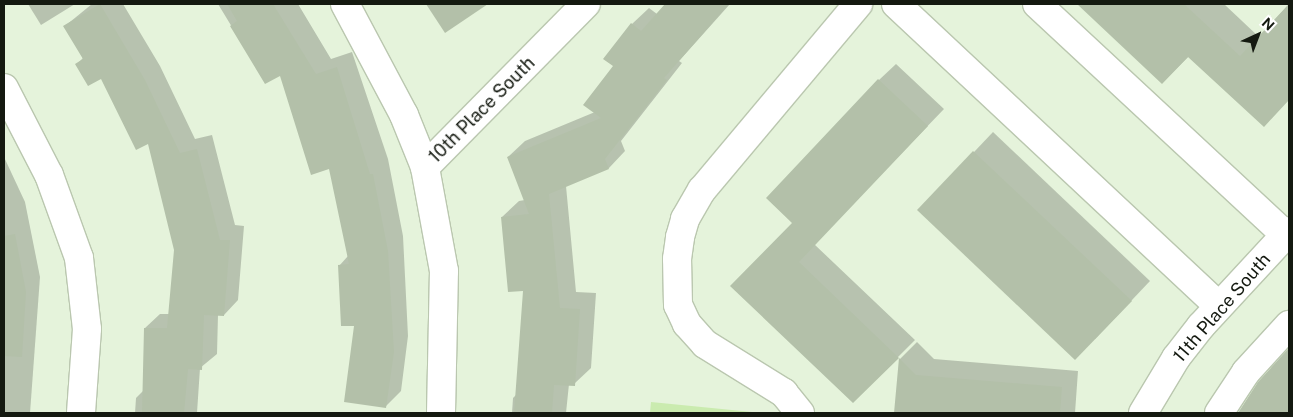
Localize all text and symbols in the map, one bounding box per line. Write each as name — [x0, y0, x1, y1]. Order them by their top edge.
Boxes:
north arrow — [1233, 10, 1283, 60]
text: N — [1259, 14, 1278, 34]
street label: 10th Place South — [424, 52, 540, 168]
street label: 11th Place South — [1169, 249, 1275, 367]

